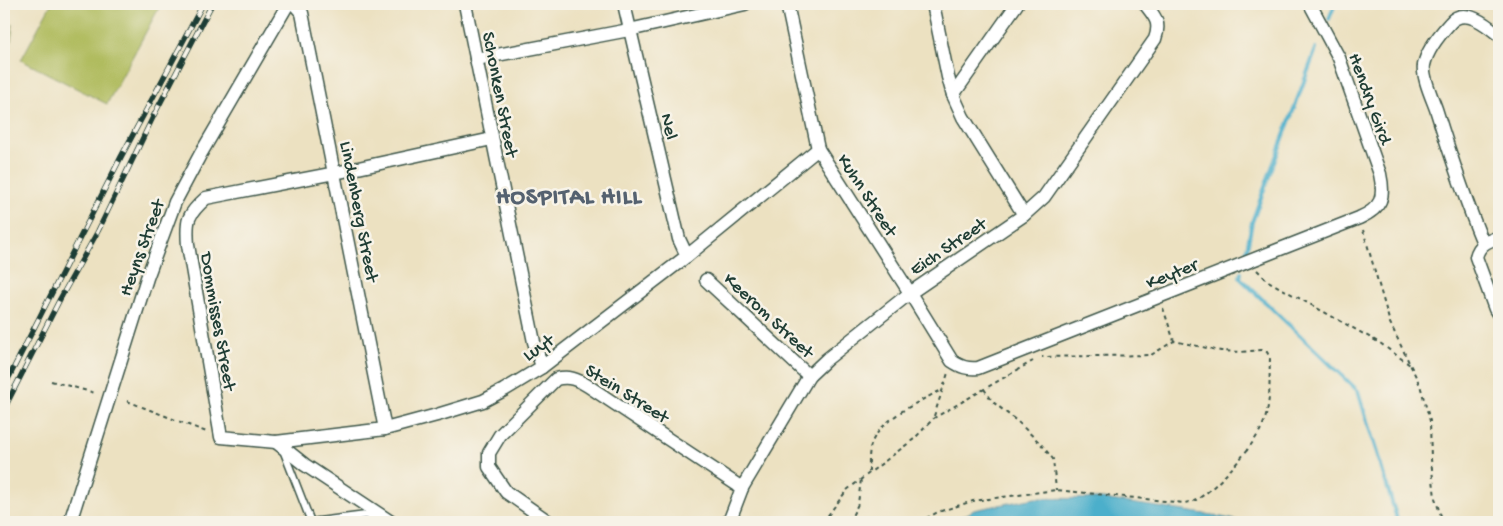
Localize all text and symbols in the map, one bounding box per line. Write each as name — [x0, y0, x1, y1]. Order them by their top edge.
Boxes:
street label: Schonken Street — [475, 30, 522, 161]
street label: Hendry Gird — [1342, 50, 1396, 150]
street label: Nel — [653, 111, 682, 142]
street label: Lindenberg Street — [333, 139, 383, 286]
street label: Kuhn Street — [831, 150, 902, 243]
district label: HOSPITAL HILL — [496, 184, 643, 213]
street label: Heyns Street — [115, 195, 172, 300]
street label: Eich Street — [906, 213, 994, 282]
street label: Dommisses Street — [193, 249, 240, 394]
street label: Keyter — [1143, 254, 1204, 296]
street label: Keerom Street — [718, 269, 819, 366]
street label: Luyt — [519, 329, 561, 368]
street label: Stein Street — [580, 360, 674, 431]

